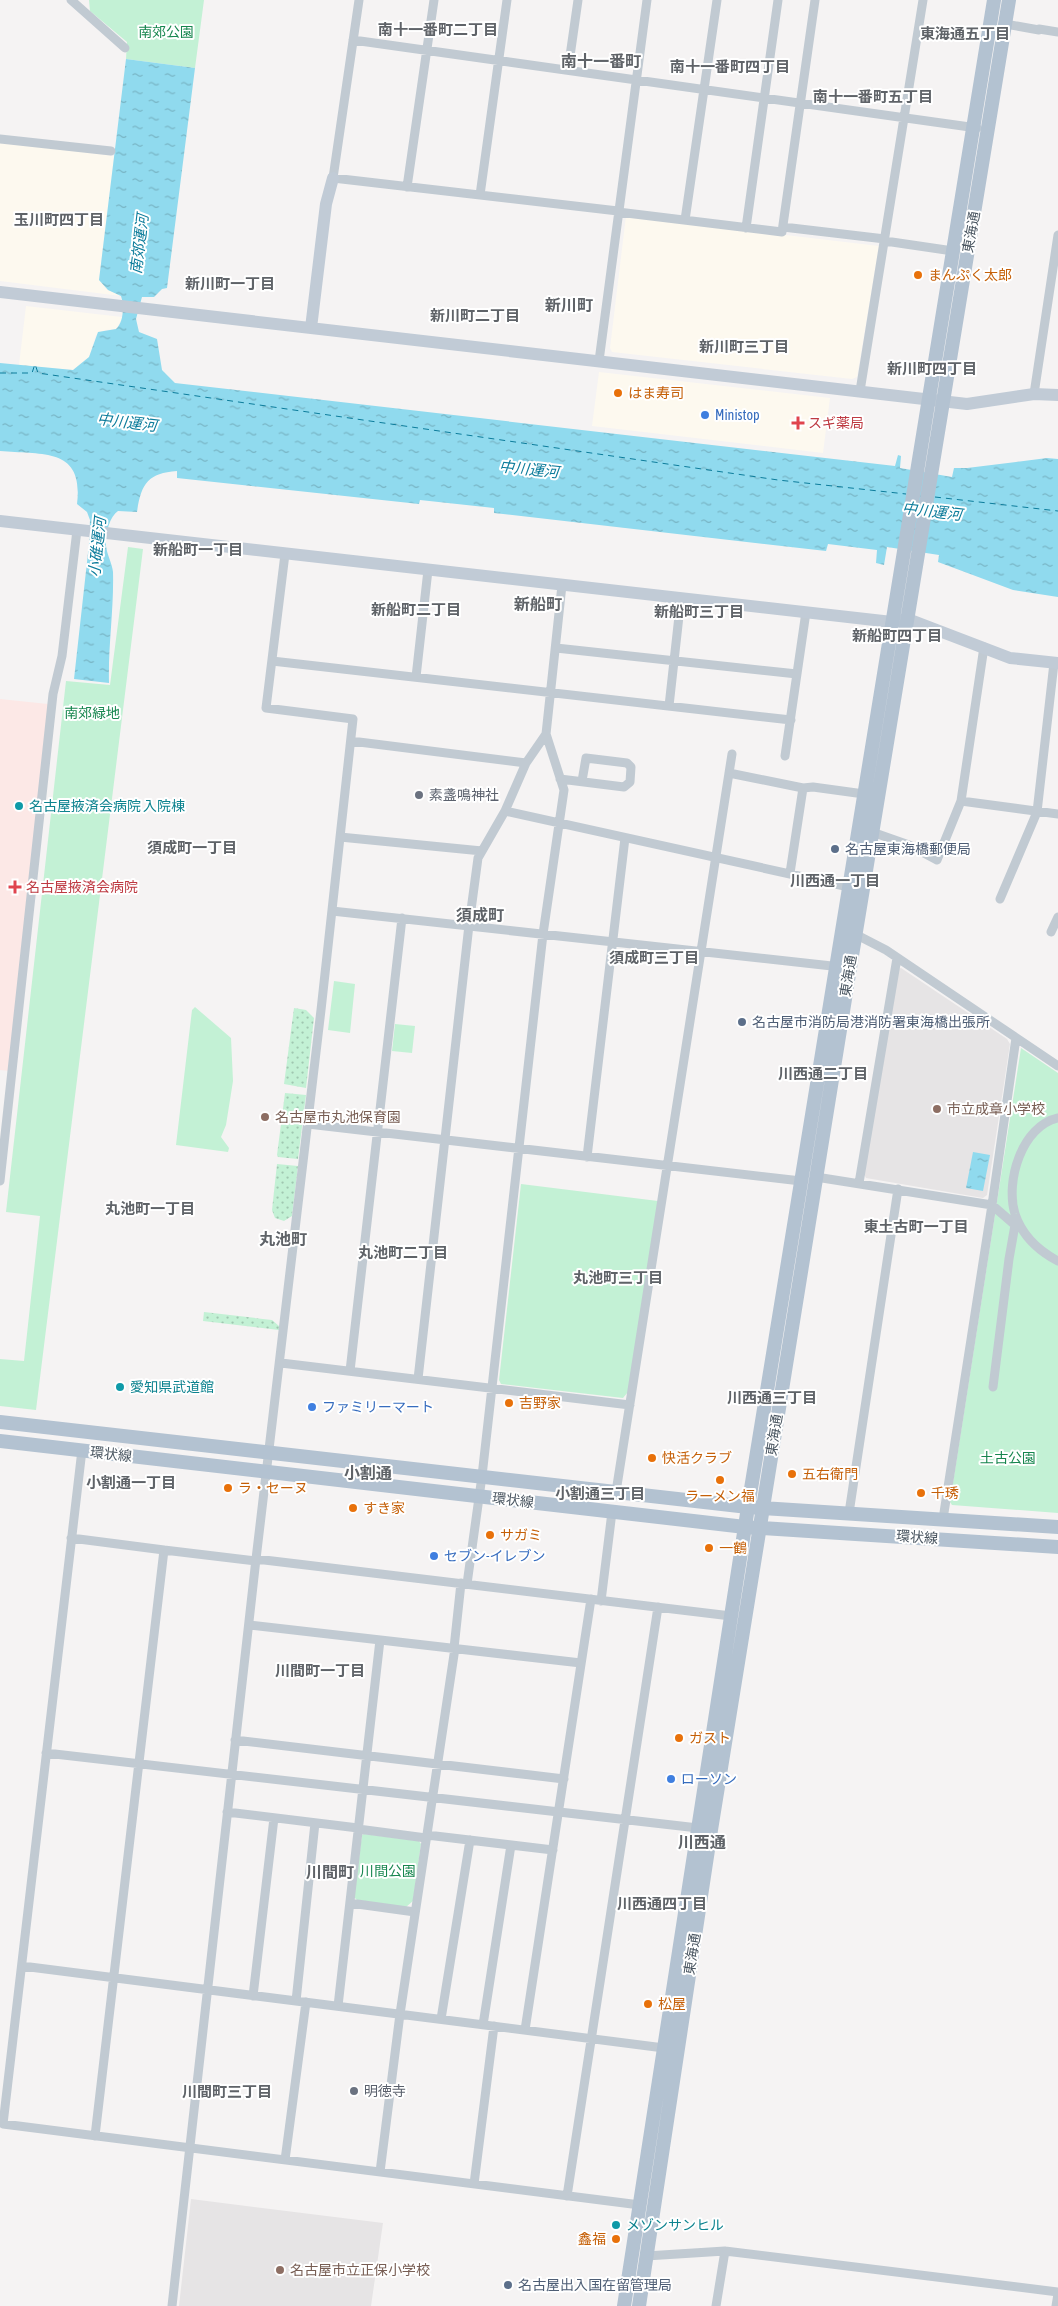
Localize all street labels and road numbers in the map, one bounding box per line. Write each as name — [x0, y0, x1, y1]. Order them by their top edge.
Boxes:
street label: 東海通 — [959, 210, 983, 254]
street label: 東海通 — [837, 954, 859, 998]
street label: 東海通 — [763, 1413, 785, 1457]
street label: 環状線 — [89, 1444, 133, 1464]
street label: 環状線 — [491, 1490, 535, 1510]
street label: 環状線 — [895, 1528, 939, 1546]
street label: 東海通 — [681, 1932, 703, 1976]

